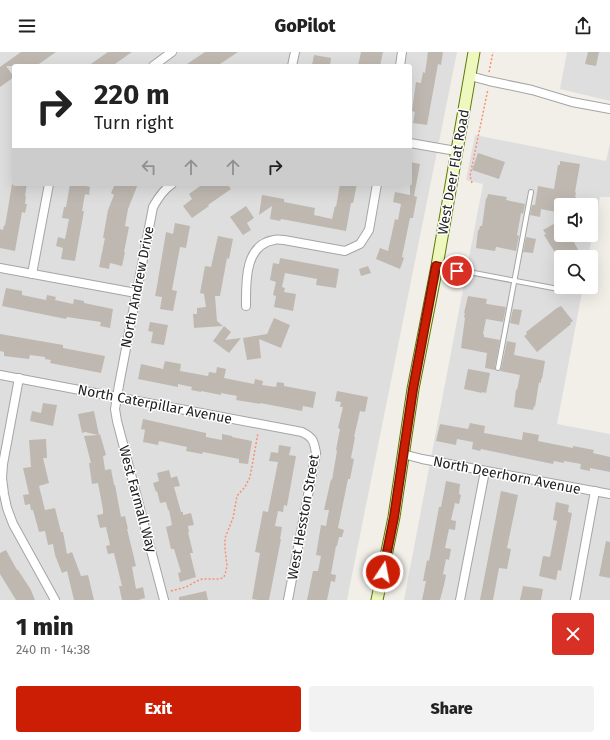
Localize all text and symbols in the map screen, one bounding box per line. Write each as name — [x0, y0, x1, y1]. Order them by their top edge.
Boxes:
icon: menu — [16, 15, 38, 37]
text: GoPilot — [274, 15, 336, 37]
icon: share — [572, 15, 594, 37]
text: 220 m — [94, 78, 170, 111]
icon: right — [28, 80, 80, 132]
street label: West Deer Flat Road — [434, 108, 473, 236]
text: Turn right — [94, 112, 174, 134]
icon: left — [138, 156, 160, 178]
icon: ahead — [180, 156, 202, 178]
icon: ahead — [222, 156, 244, 178]
icon: right — [264, 156, 286, 178]
map controls — [554, 198, 598, 294]
button: sound — [554, 198, 598, 242]
street label: North Andrew Drive — [117, 225, 158, 350]
button: search — [554, 250, 598, 294]
pin — [440, 254, 474, 288]
icon: arrive — [446, 260, 468, 282]
street label: North Caterpillar Avenue — [76, 381, 234, 428]
street label: West Farmall Way — [115, 444, 160, 555]
street label: West Hesston Street — [284, 452, 323, 581]
street label: North Deerhorn Avenue — [432, 453, 582, 498]
position arrow — [362, 551, 404, 593]
text: 1 min — [16, 613, 74, 641]
button: close — [552, 613, 594, 655]
text: 240 m · 14:38 — [16, 642, 90, 657]
button: Exit — [16, 686, 301, 732]
button: Share — [309, 686, 594, 732]

